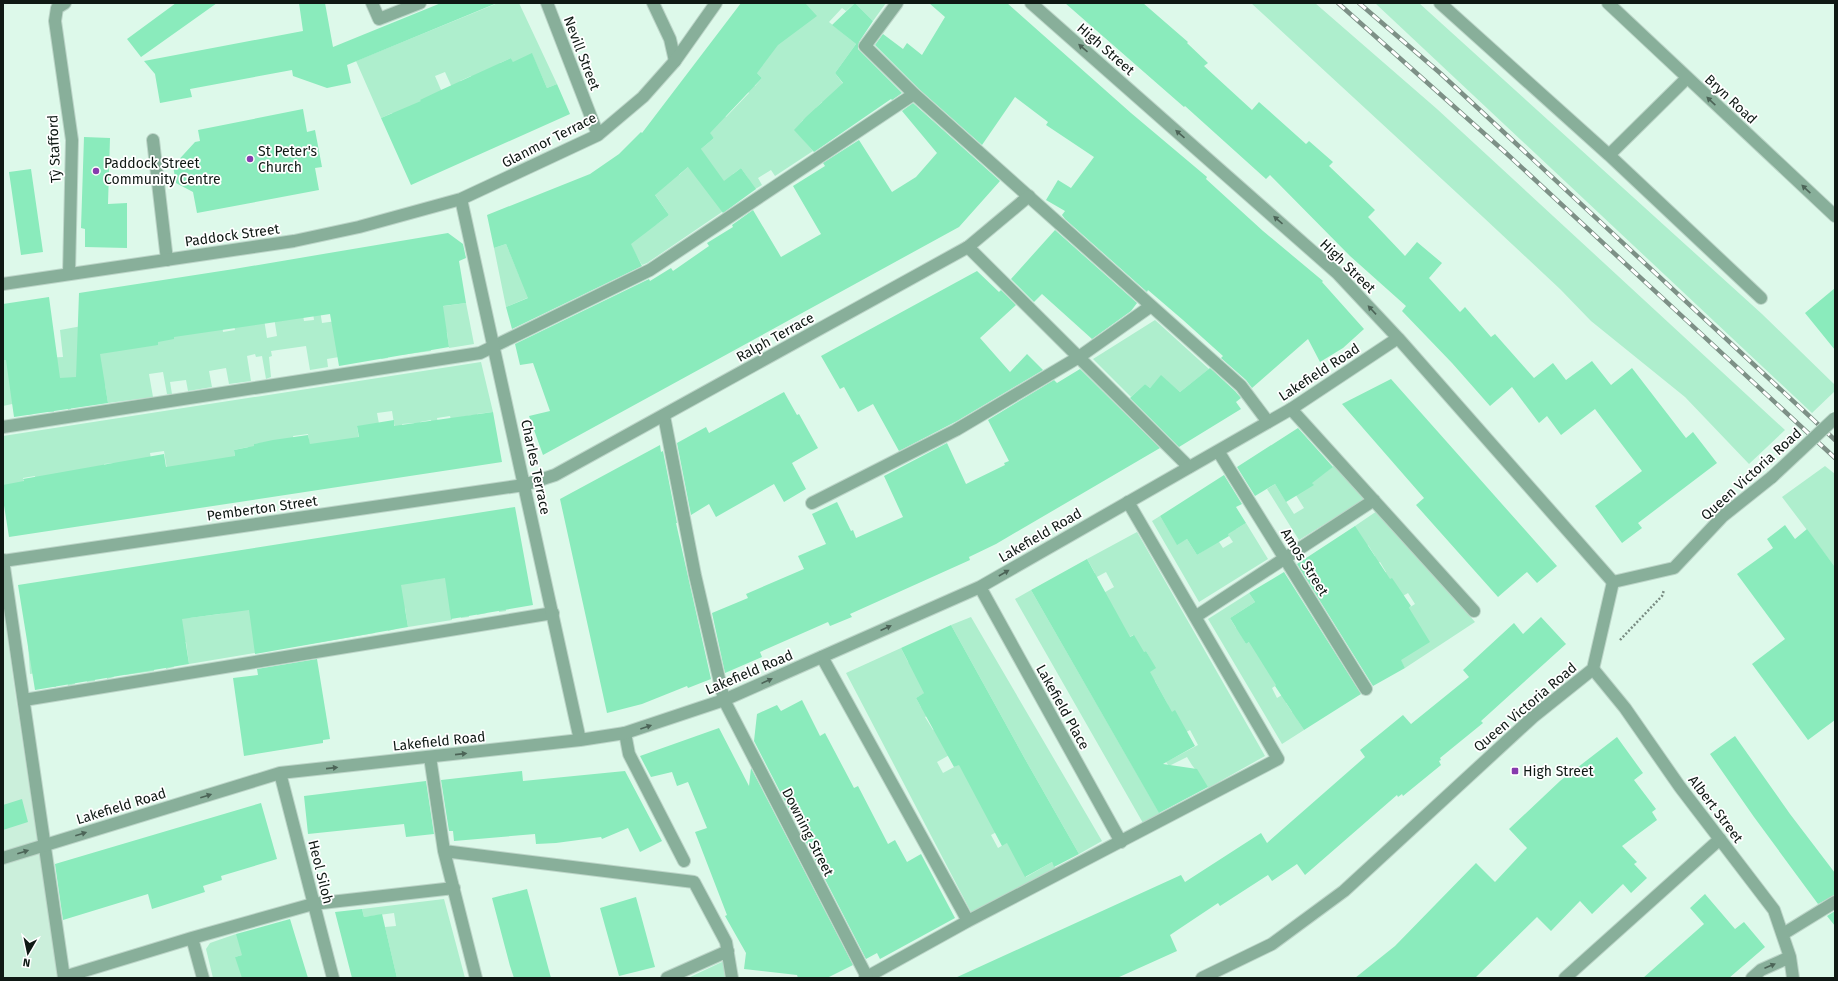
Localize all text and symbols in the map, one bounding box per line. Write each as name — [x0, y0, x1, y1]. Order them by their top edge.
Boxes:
street label: Nevill Street — [560, 14, 604, 93]
street label: High Street — [1073, 20, 1139, 80]
one-way arrow — [1077, 44, 1088, 53]
street label: Bryn Road — [1701, 71, 1760, 128]
one-way arrow — [1706, 96, 1717, 105]
street label: Glanmor Terrace — [499, 109, 599, 172]
street label: Tŷ Stafford — [44, 114, 65, 183]
one-way arrow — [1175, 130, 1185, 139]
place label: St Peter's Church — [258, 143, 318, 176]
marker: St Peter's Church — [245, 154, 255, 164]
place label: Paddock Street Community Centre — [104, 155, 221, 188]
marker: Paddock Street Community Centre — [91, 166, 101, 176]
one-way arrow — [1801, 185, 1812, 194]
one-way arrow — [1272, 216, 1283, 225]
street label: Paddock Street — [184, 220, 281, 251]
street label: High Street — [1316, 236, 1380, 298]
one-way arrow — [1367, 305, 1376, 315]
street label: Ralph Terrace — [733, 309, 817, 366]
street label: Lakefield Road — [1276, 340, 1363, 405]
street label: Charles Terrace — [517, 418, 554, 516]
street label: Queen Victoria Road — [1698, 425, 1805, 524]
street label: Pemberton Street — [206, 492, 319, 525]
street label: Lakefield Road — [996, 505, 1085, 566]
street label: Amos Street — [1277, 525, 1333, 600]
one-way arrow — [998, 570, 1010, 577]
one-way arrow — [881, 625, 893, 631]
street label: Lakefield Road — [703, 646, 795, 698]
street label: Queen Victoria Road — [1470, 659, 1580, 755]
street label: Lakefield Place — [1032, 662, 1093, 753]
one-way arrow — [762, 678, 773, 684]
one-way arrow — [640, 723, 652, 729]
street label: Lakefield Road — [392, 728, 486, 755]
one-way arrow — [455, 750, 467, 757]
place label: High Street — [1523, 763, 1595, 780]
one-way arrow — [326, 764, 338, 771]
marker: High Street — [1510, 766, 1520, 776]
street label: Albert Street — [1685, 772, 1747, 847]
street label: Lakefield Road — [74, 785, 168, 828]
street label: Downing Street — [778, 785, 837, 880]
one-way arrow — [200, 793, 212, 799]
one-way arrow — [75, 831, 87, 837]
street label: Heol Siloh — [304, 838, 337, 906]
one-way arrow — [18, 849, 30, 855]
north arrow — [8, 933, 48, 973]
text: N — [22, 955, 31, 969]
one-way arrow — [1764, 963, 1776, 969]

